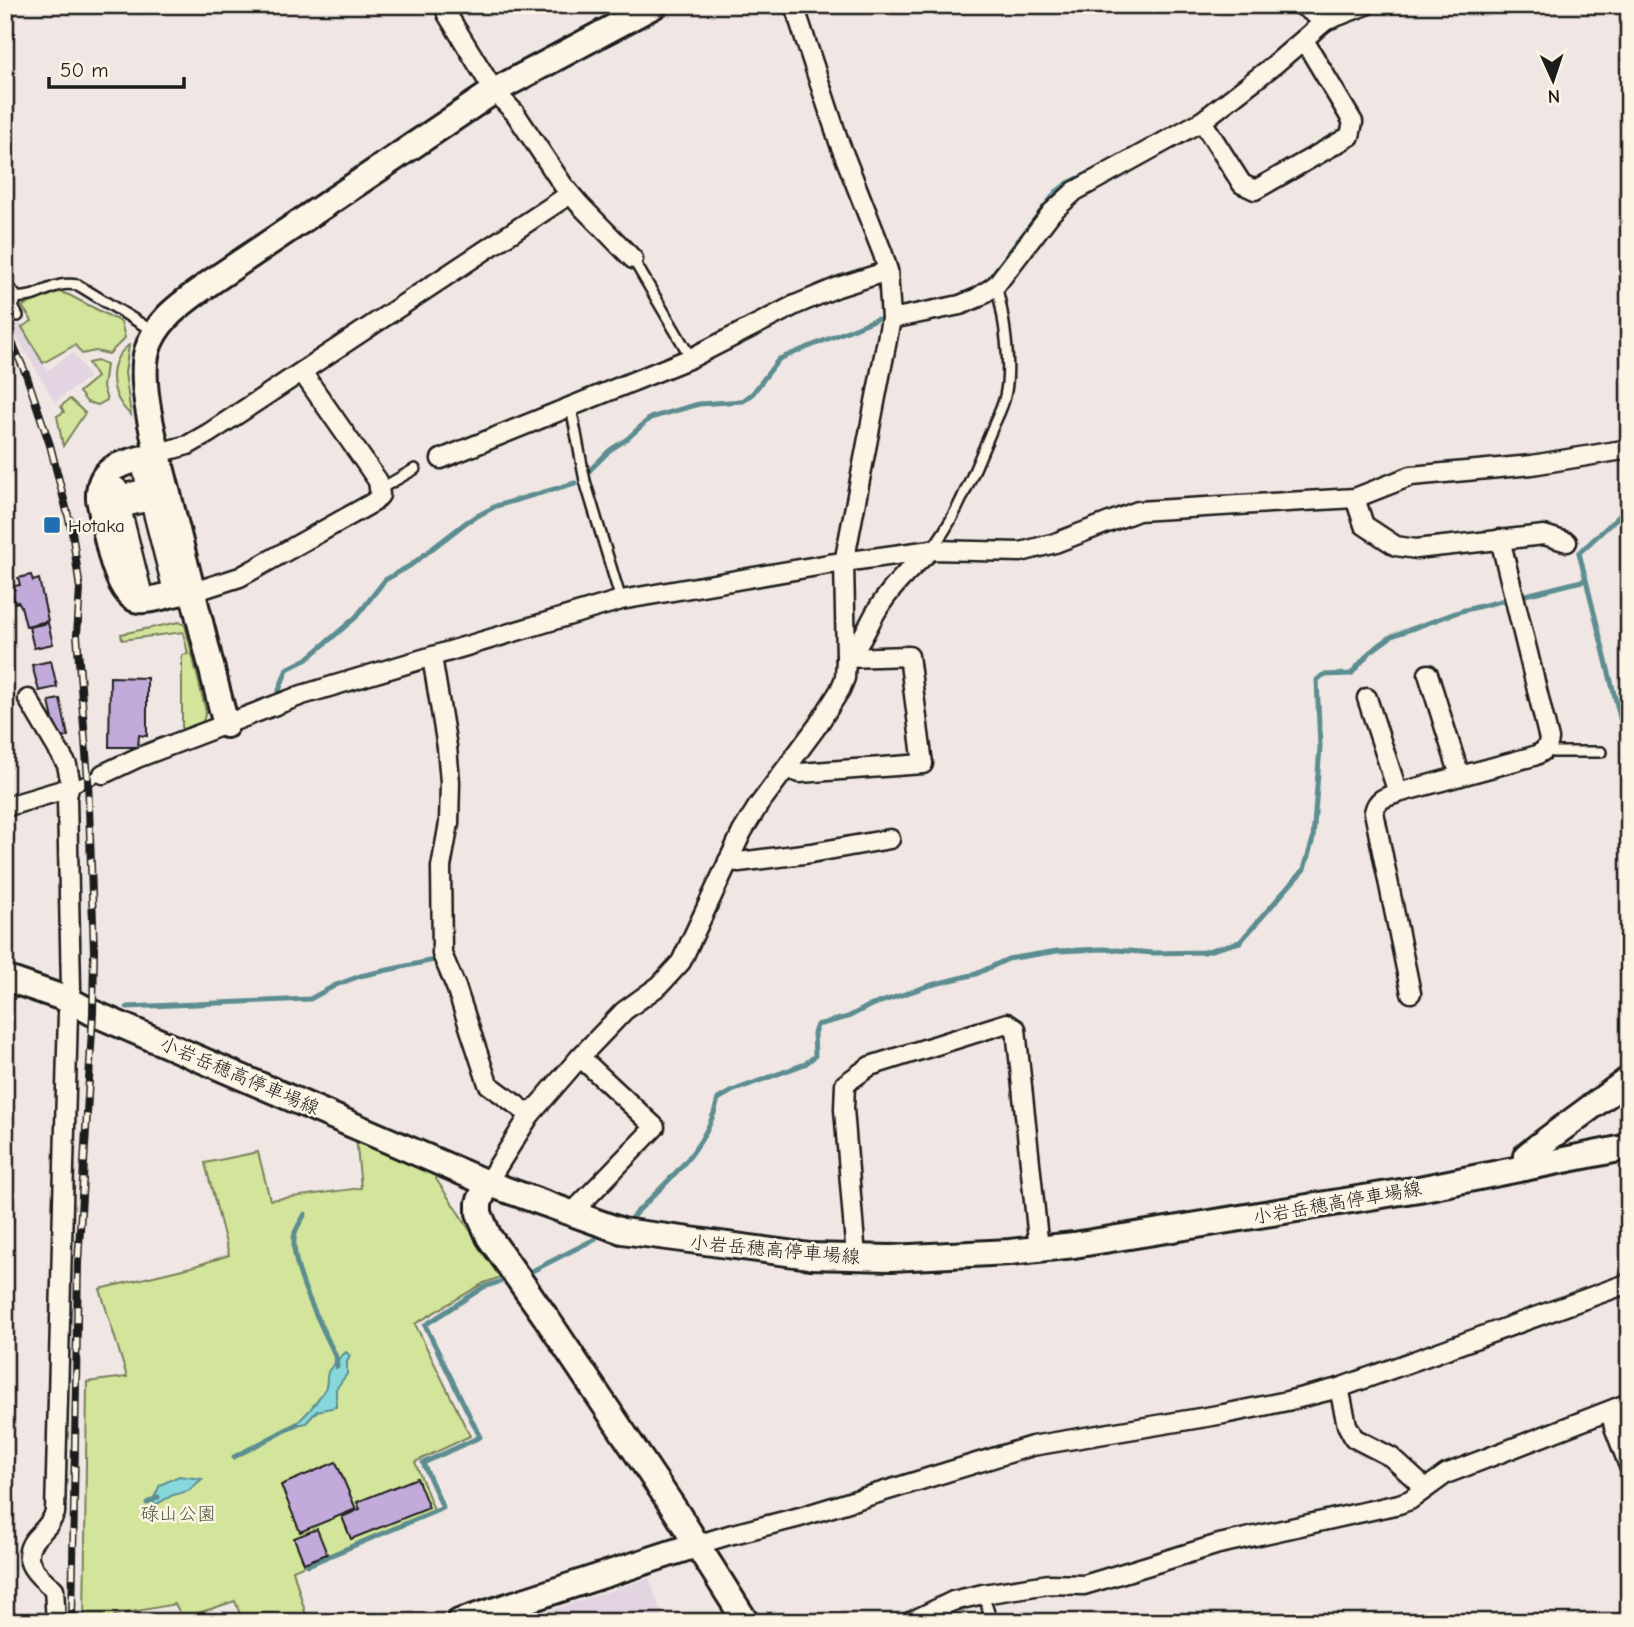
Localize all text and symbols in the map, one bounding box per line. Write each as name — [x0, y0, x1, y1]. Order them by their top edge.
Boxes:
scale bar — [49, 46, 184, 90]
north arrow — [1518, 46, 1588, 116]
text: 50 m — [60, 58, 109, 82]
text: N — [1547, 85, 1561, 107]
marker: Hotaka — [42, 515, 62, 535]
place label: Hotaka — [68, 515, 125, 537]
street label: 小岩岳穂高停車場線 — [157, 1032, 323, 1119]
street label: 小岩岳穂高停車場線 — [1251, 1177, 1423, 1229]
street label: 小岩岳穂高停車場線 — [689, 1232, 861, 1268]
park label: 碌山公園 — [140, 1503, 216, 1525]

